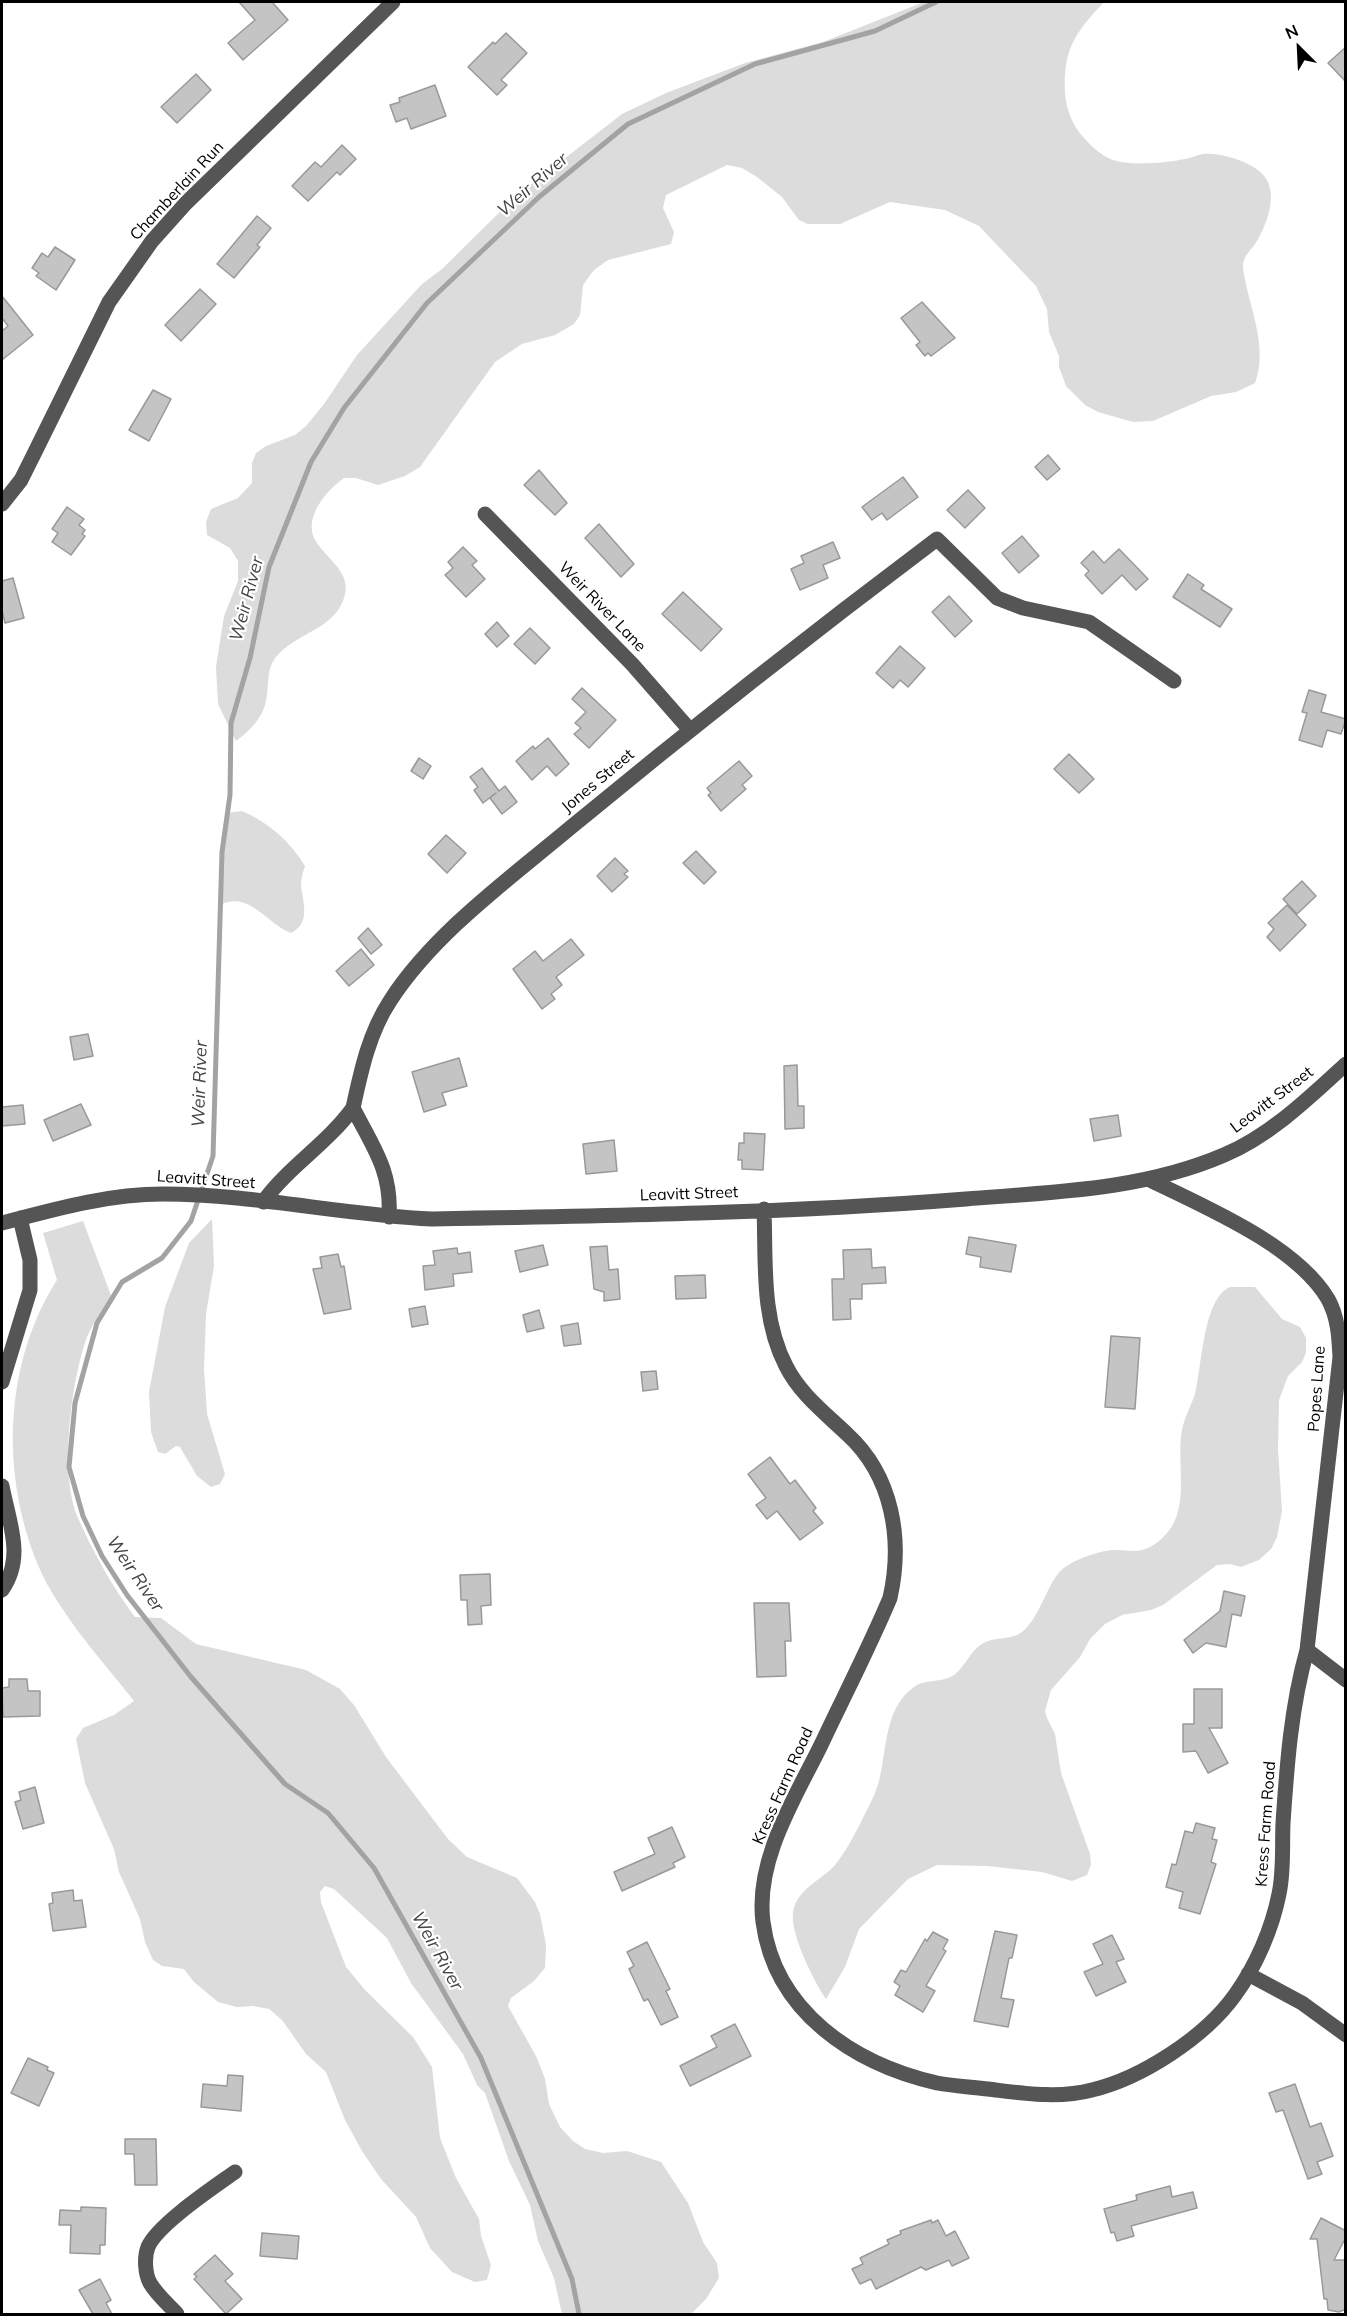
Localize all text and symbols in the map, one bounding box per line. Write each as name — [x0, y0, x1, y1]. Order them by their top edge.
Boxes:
north arrow — [1269, 18, 1329, 78]
text: N — [1282, 20, 1301, 43]
street label: Chamberlain Run — [126, 137, 228, 245]
water label: Weir River — [493, 148, 573, 222]
water label: Weir River — [225, 554, 269, 644]
street label: Weir River Lane — [554, 558, 650, 656]
street label: Jones Street — [558, 745, 638, 817]
water label: Weir River — [188, 1040, 212, 1128]
street label: Leavitt Street — [1227, 1063, 1317, 1137]
street label: Leavitt Street — [156, 1167, 256, 1193]
street label: Leavitt Street — [639, 1183, 739, 1205]
street label: Popes Lane — [1304, 1345, 1330, 1433]
water label: Weir River — [102, 1532, 168, 1616]
street label: Kress Farm Road — [749, 1724, 817, 1848]
street label: Kress Farm Road — [1252, 1760, 1280, 1888]
water label: Weir River — [407, 1908, 467, 1994]

